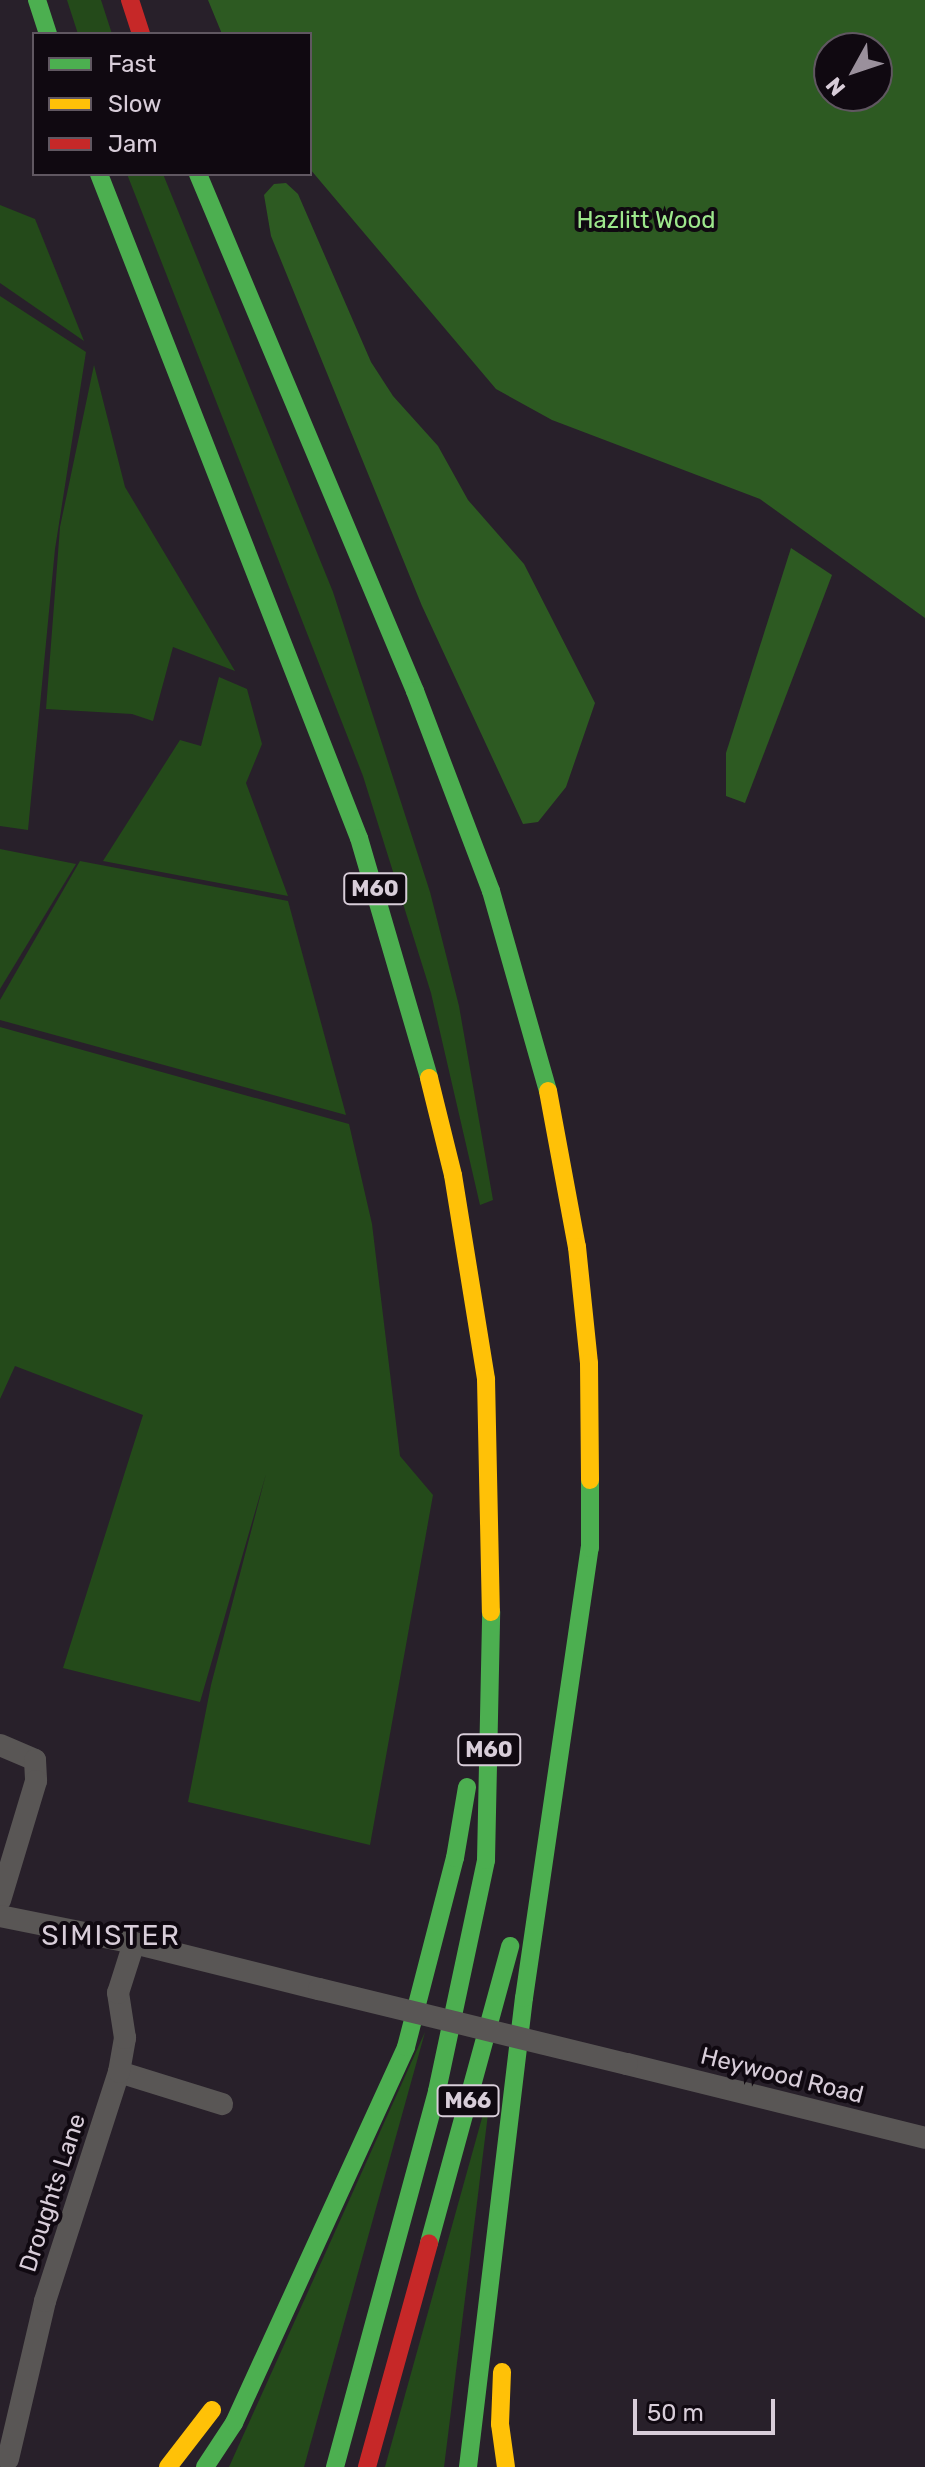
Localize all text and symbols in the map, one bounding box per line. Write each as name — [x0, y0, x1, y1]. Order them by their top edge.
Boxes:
legend — [32, 32, 312, 176]
north arrow — [813, 32, 893, 112]
text: Fast — [108, 50, 156, 78]
text: N — [820, 72, 851, 101]
text: Slow — [108, 90, 161, 118]
text: Jam — [108, 130, 158, 158]
park label: Hazlitt Wood — [576, 207, 716, 235]
road number: M60 — [343, 871, 407, 907]
road number: M60 — [457, 1732, 521, 1768]
district label: SIMISTER — [41, 1919, 181, 1953]
street label: Heywood Road — [698, 2042, 866, 2110]
road number: M66 — [436, 2083, 500, 2119]
street label: Droughts Lane — [14, 2110, 92, 2276]
scale bar — [637, 2383, 779, 2433]
text: 50 m — [647, 2399, 704, 2427]

